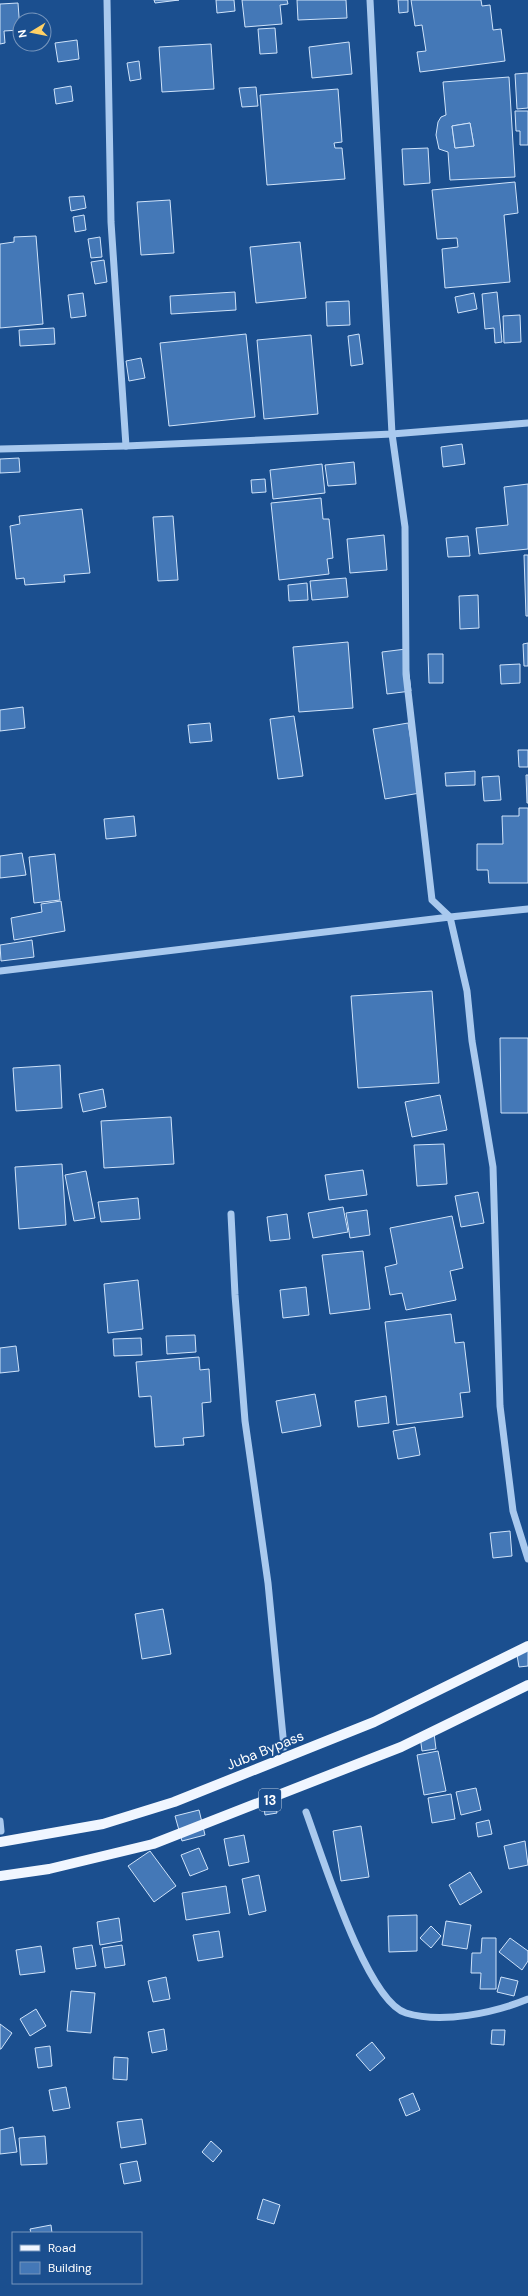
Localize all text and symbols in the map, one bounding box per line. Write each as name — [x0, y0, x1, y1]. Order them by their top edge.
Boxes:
north arrow — [12, 12, 52, 52]
text: N — [15, 29, 30, 39]
street label: Juba Bypass — [224, 1726, 306, 1774]
road number: 13 — [259, 1789, 281, 1811]
legend — [12, 2232, 142, 2284]
text: Road — [48, 2240, 76, 2256]
text: Building — [48, 2260, 92, 2276]

